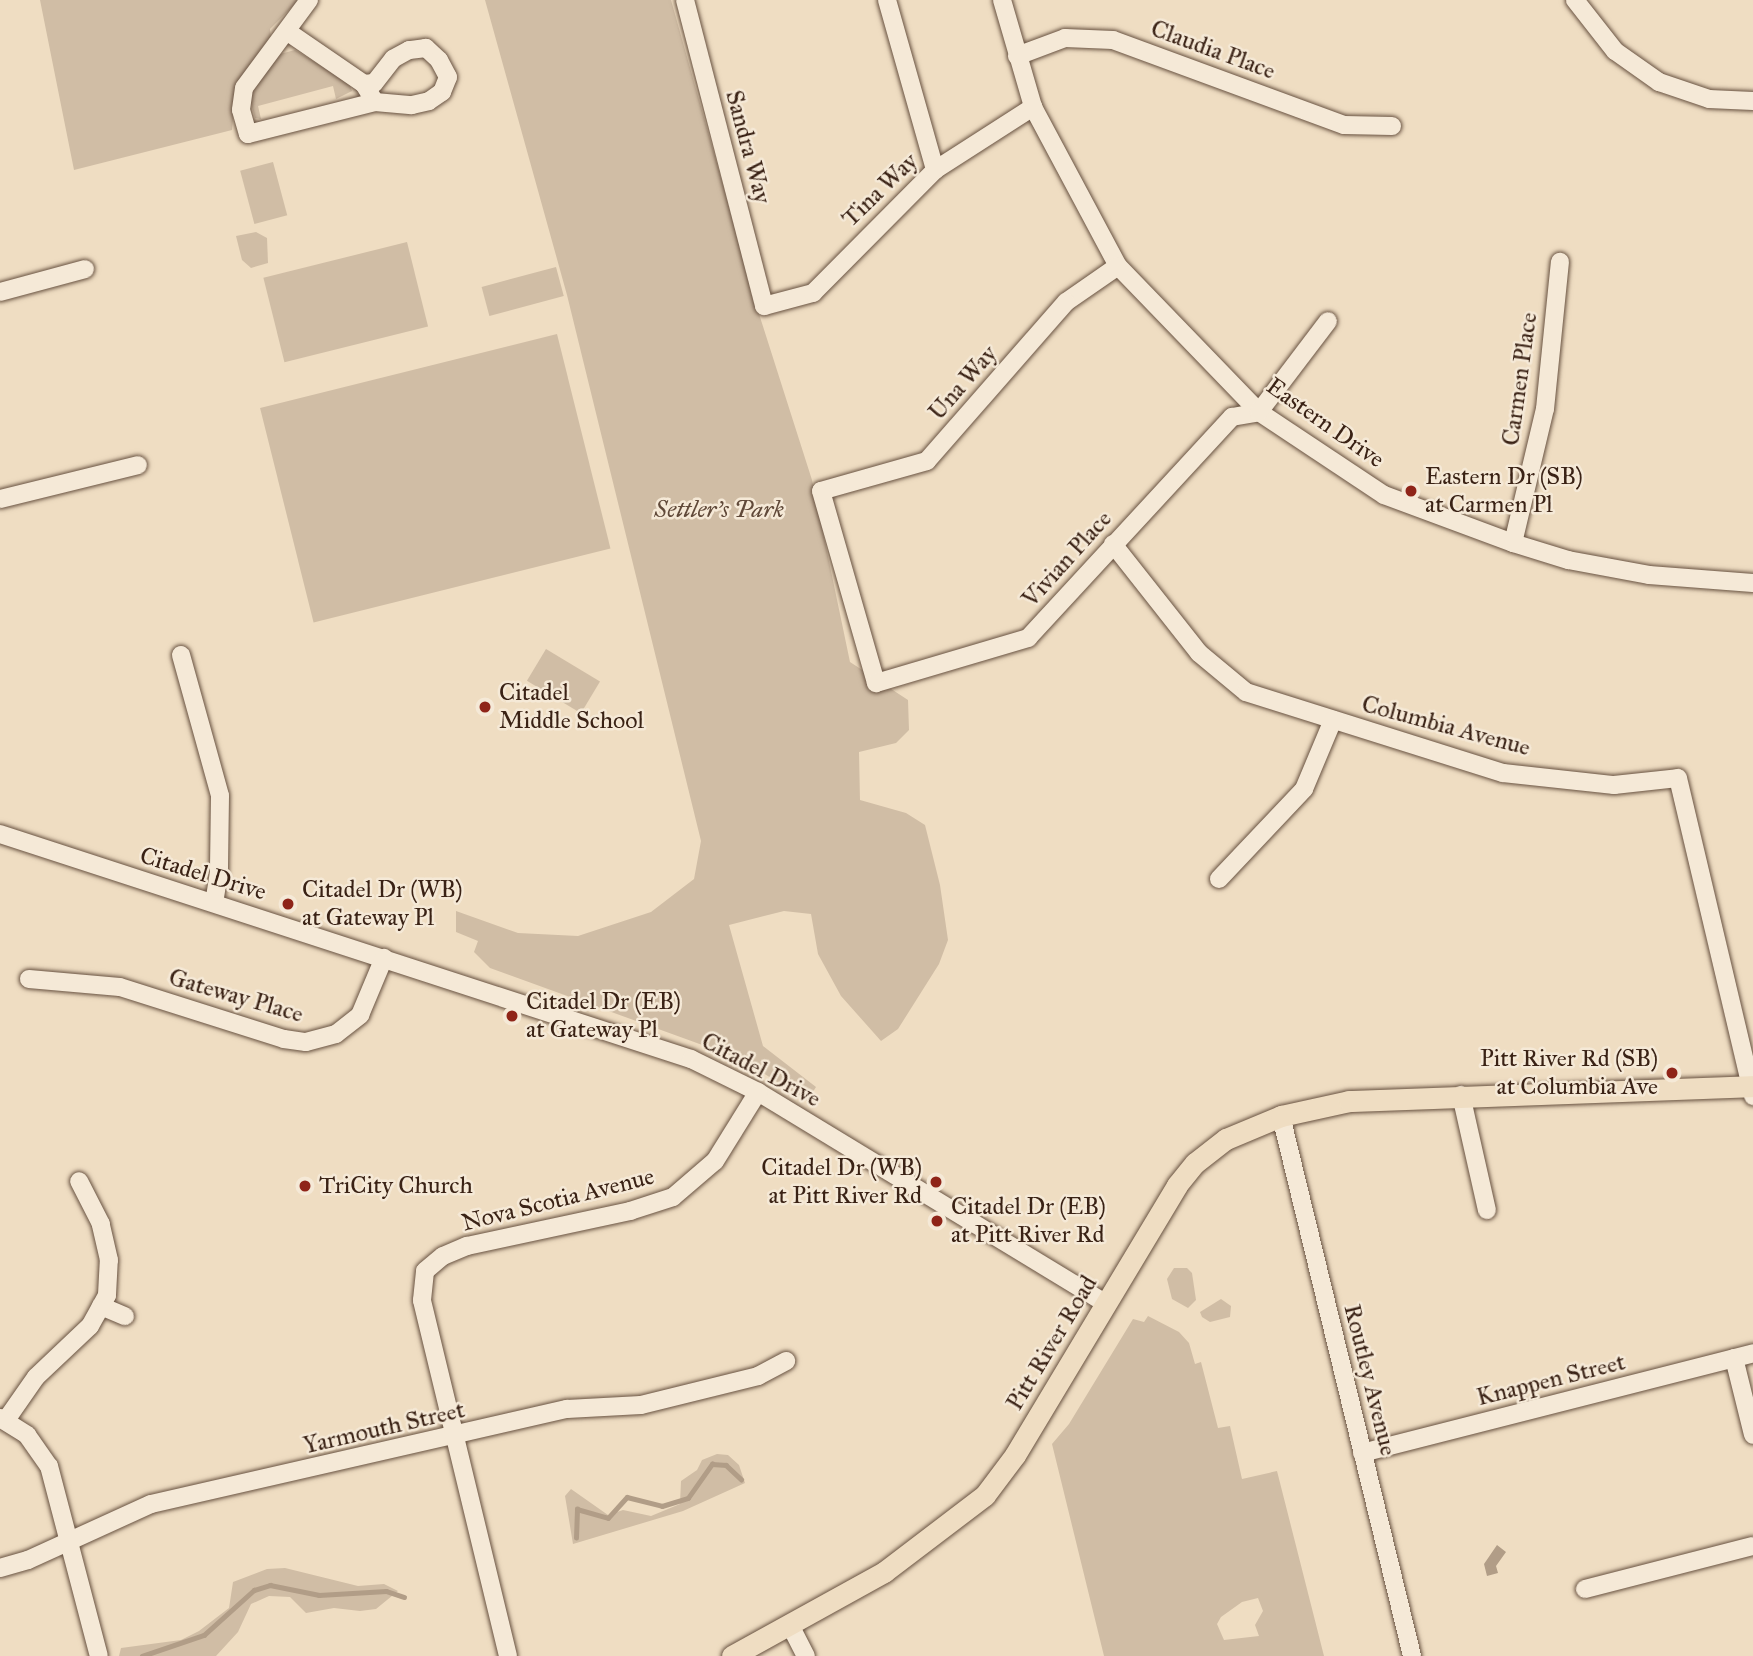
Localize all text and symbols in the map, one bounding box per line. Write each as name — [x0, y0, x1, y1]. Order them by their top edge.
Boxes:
street label: Claudia Place — [1147, 14, 1279, 86]
street label: Sandra Way — [719, 87, 777, 207]
street label: Tina Way — [836, 147, 924, 233]
street label: Carmen Place — [1496, 311, 1544, 447]
street label: Una Way — [923, 340, 1003, 426]
street label: Eastern Drive — [1261, 372, 1389, 474]
place label: Eastern Dr (SB) at Carmen Pl — [1425, 463, 1583, 519]
marker: Eastern Dr (SB) at Carmen Pl — [1403, 483, 1419, 499]
park label: Settler's Park — [654, 496, 784, 524]
street label: Vivian Place — [1016, 505, 1118, 613]
place label: Citadel Middle School — [499, 679, 644, 735]
street label: Columbia Avenue — [1359, 690, 1533, 762]
marker: Citadel Middle School — [477, 699, 493, 715]
street label: Citadel Drive — [136, 841, 270, 907]
place label: Citadel Dr (WB) at Gateway Pl — [302, 876, 463, 932]
marker: Citadel Dr (WB) at Gateway Pl — [280, 896, 296, 912]
street label: Gateway Place — [165, 963, 307, 1029]
place label: Citadel Dr (EB) at Gateway Pl — [526, 988, 681, 1044]
marker: Citadel Dr (EB) at Gateway Pl — [504, 1008, 520, 1024]
street label: Citadel Drive — [697, 1027, 825, 1113]
place label: Pitt River Rd (SB) at Columbia Ave — [1480, 1045, 1658, 1101]
marker: Pitt River Rd (SB) at Columbia Ave — [1664, 1065, 1680, 1081]
place label: Citadel Dr (WB) at Pitt River Rd — [761, 1154, 922, 1210]
street label: Nova Scotia Avenue — [459, 1162, 657, 1238]
place label: TriCity Church — [319, 1172, 473, 1200]
marker: Citadel Dr (WB) at Pitt River Rd — [928, 1174, 944, 1190]
marker: TriCity Church — [297, 1178, 313, 1194]
place label: Citadel Dr (EB) at Pitt River Rd — [951, 1193, 1106, 1249]
marker: Citadel Dr (EB) at Pitt River Rd — [929, 1213, 945, 1229]
street label: Pitt River Road — [1000, 1270, 1104, 1416]
street label: Routley Avenue — [1337, 1301, 1403, 1459]
street label: Knappen Street — [1474, 1348, 1628, 1412]
street label: Yarmouth Street — [301, 1395, 467, 1461]

